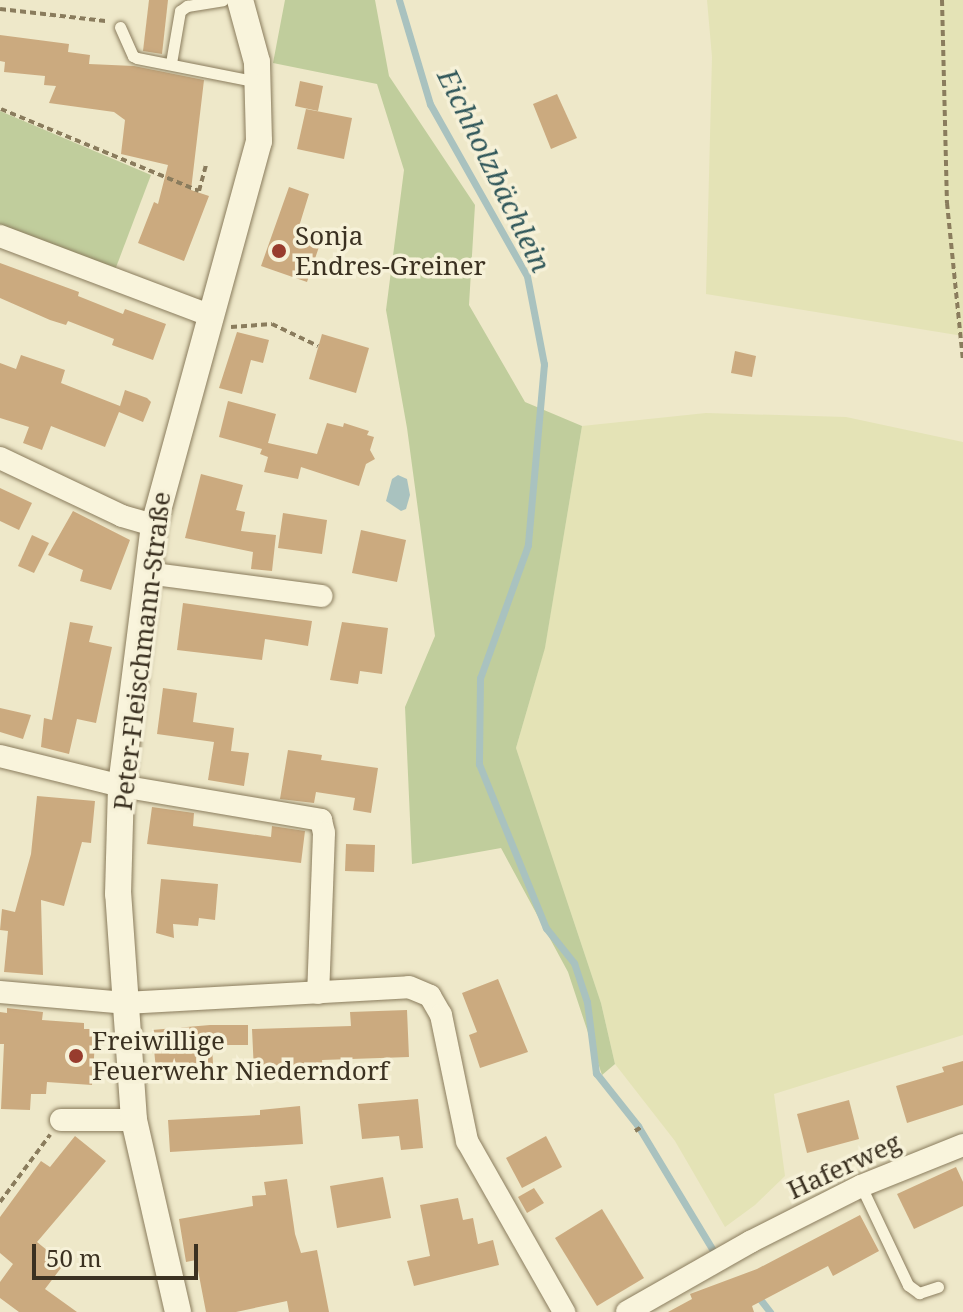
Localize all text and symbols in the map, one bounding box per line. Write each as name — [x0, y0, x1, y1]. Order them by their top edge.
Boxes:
water label: Eichholzbächlein — [431, 63, 559, 277]
place label: Sonja Endres-Greiner — [295, 220, 486, 282]
marker: Sonja Endres-Greiner — [270, 242, 288, 260]
street label: Peter-Fleischmann-Straße — [107, 490, 177, 812]
place label: Freiwillige Feuerwehr Niederndorf — [92, 1025, 388, 1086]
marker: Freiwillige Feuerwehr Niederndorf — [67, 1047, 85, 1065]
street label: Haferweg — [782, 1126, 906, 1206]
scale bar — [36, 1228, 202, 1278]
text: 50 m — [46, 1241, 102, 1274]

